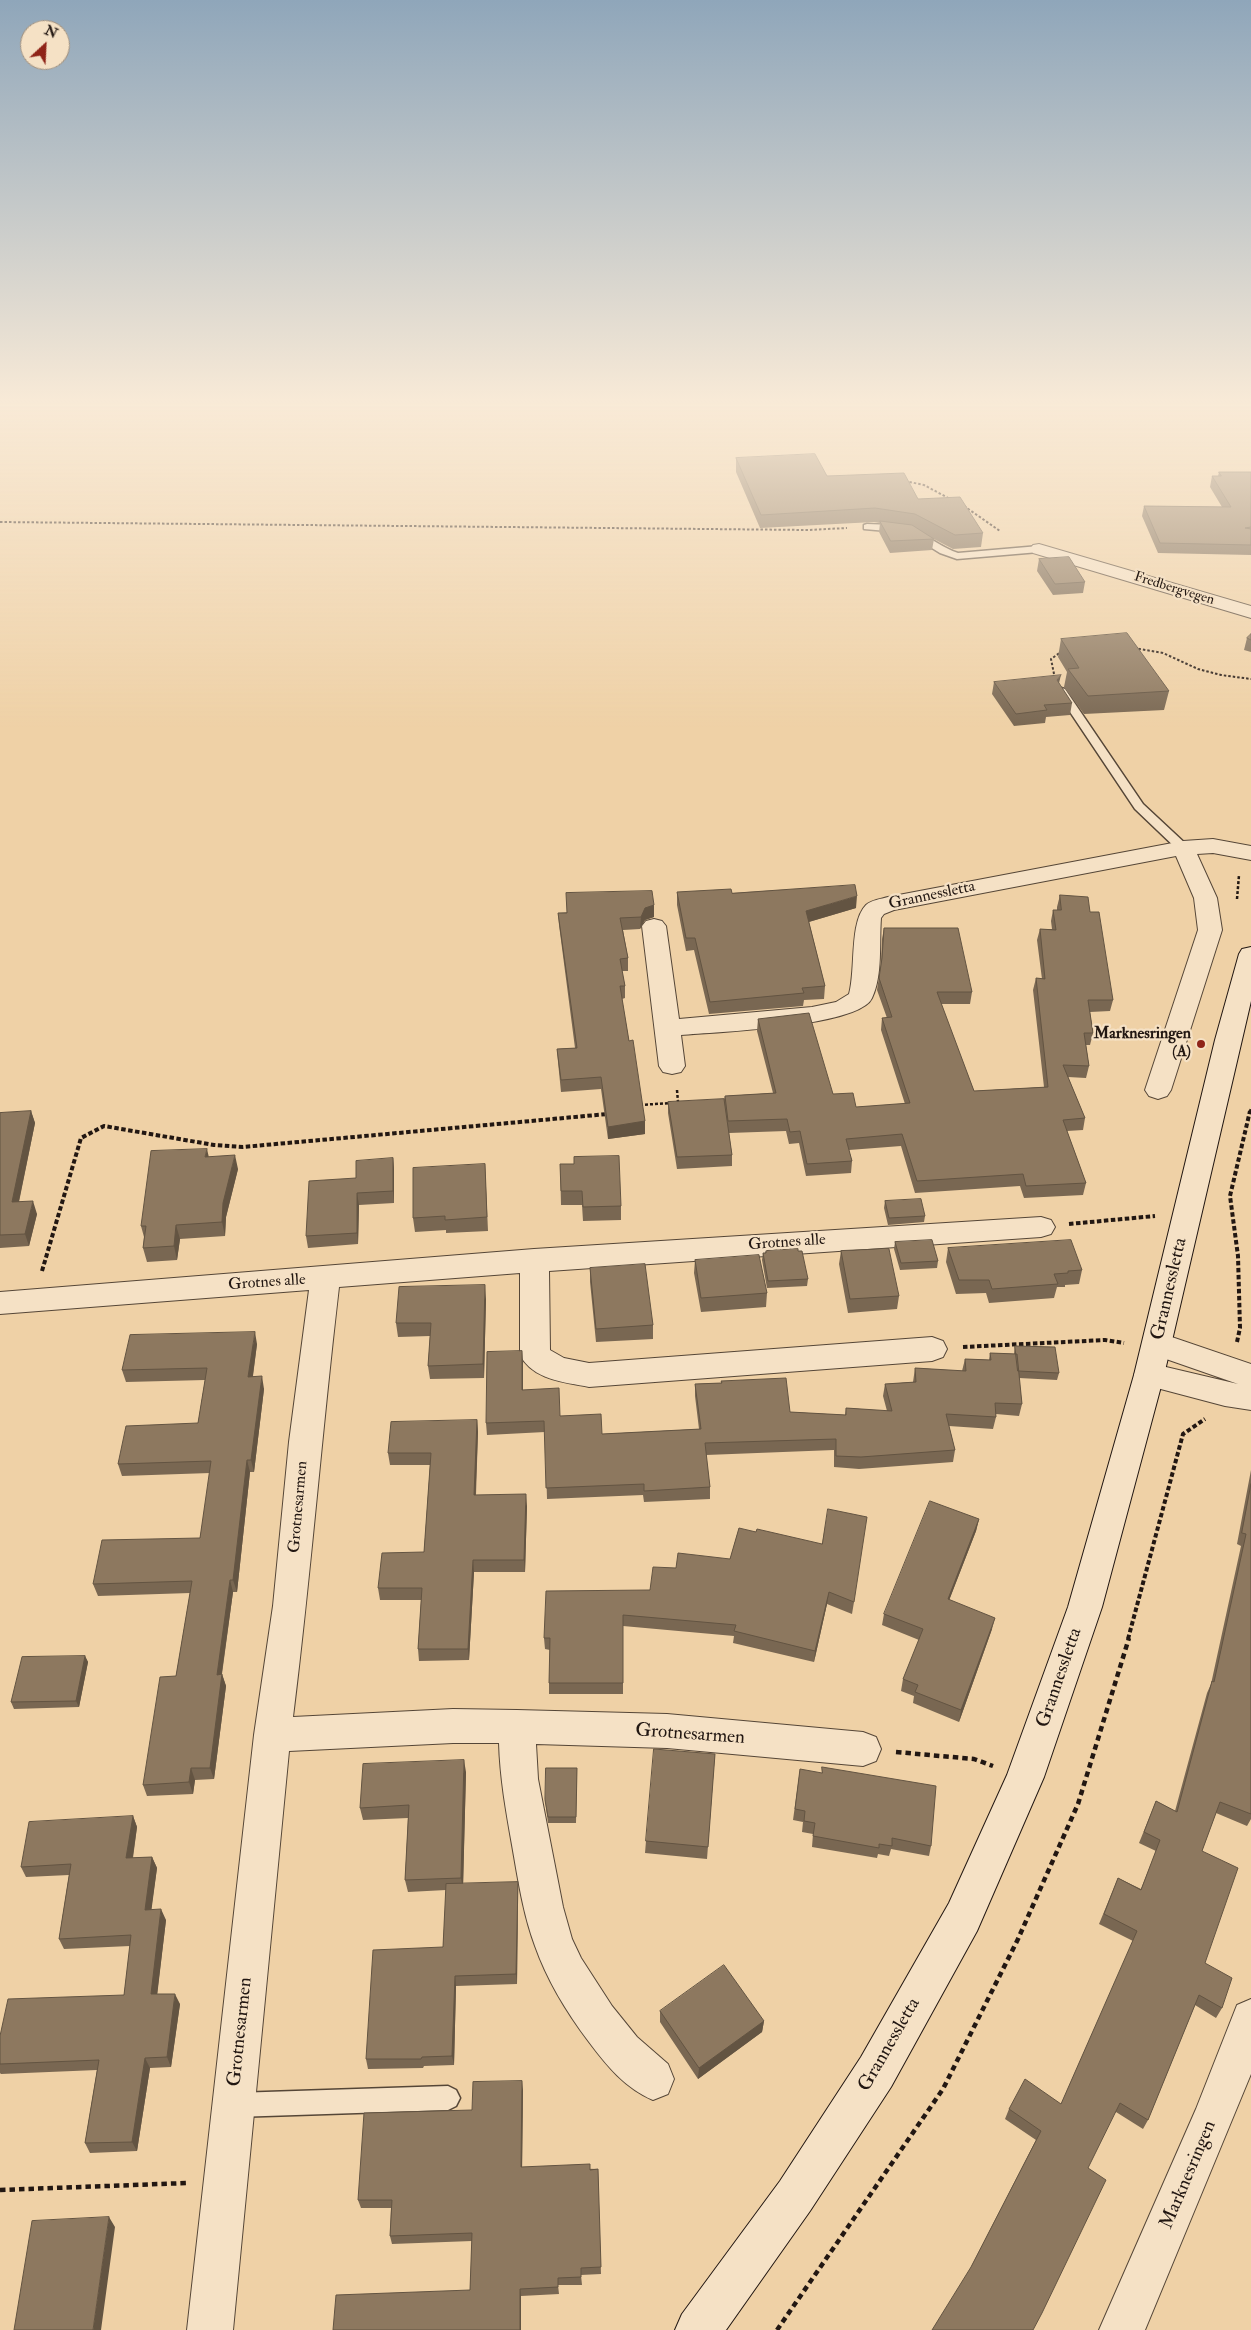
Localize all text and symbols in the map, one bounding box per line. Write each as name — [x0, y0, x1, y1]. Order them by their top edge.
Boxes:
north arrow — [20, 20, 70, 70]
text: N — [42, 22, 60, 42]
street label: Fredbergvegen — [1132, 569, 1216, 609]
street label: Grannessletta — [887, 877, 977, 915]
place label: Marknesringen (A) — [1094, 1025, 1191, 1063]
marker: Marknesringen (A) — [1195, 1038, 1207, 1050]
street label: Grotnes alle — [748, 1231, 826, 1255]
street label: Grannessletta — [1147, 1236, 1193, 1342]
street label: Grotnes alle — [228, 1271, 306, 1295]
street label: Grotnesarmen — [285, 1460, 313, 1554]
street label: Grannessletta — [1032, 1625, 1088, 1731]
street label: Grotnesarmen — [634, 1720, 746, 1750]
street label: Grotnesarmen — [224, 1976, 258, 2088]
street label: Grannessletta — [854, 1994, 926, 2096]
street label: Marknesringen — [1156, 2117, 1222, 2233]

